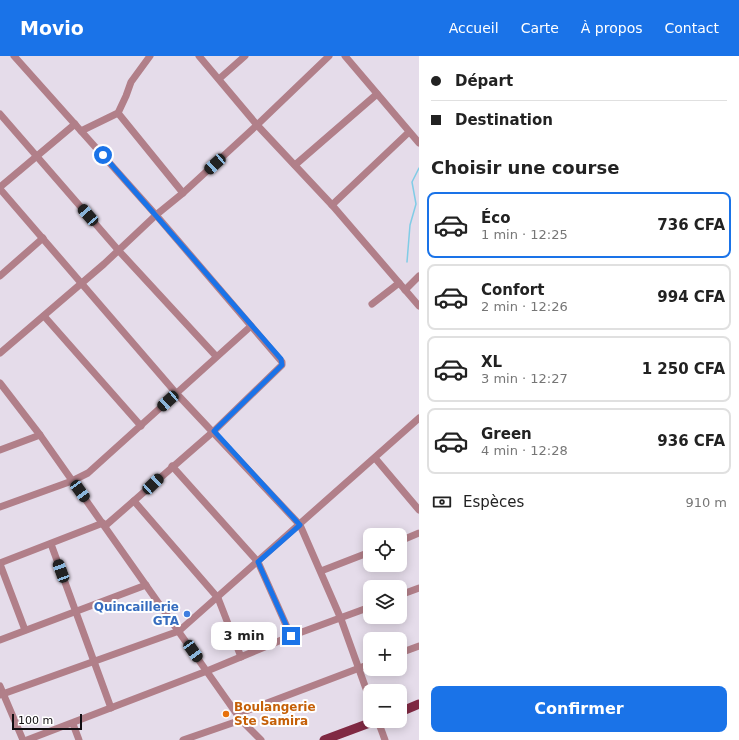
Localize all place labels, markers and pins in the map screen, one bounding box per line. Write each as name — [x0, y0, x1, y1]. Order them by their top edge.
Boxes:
place label: Quincaillerie GTA — [94, 600, 180, 628]
marker: Quincaillerie GTA — [182, 609, 192, 619]
place label: Boulangerie Ste Samira — [234, 700, 316, 728]
marker: Boulangerie Ste Samira — [221, 709, 231, 719]

